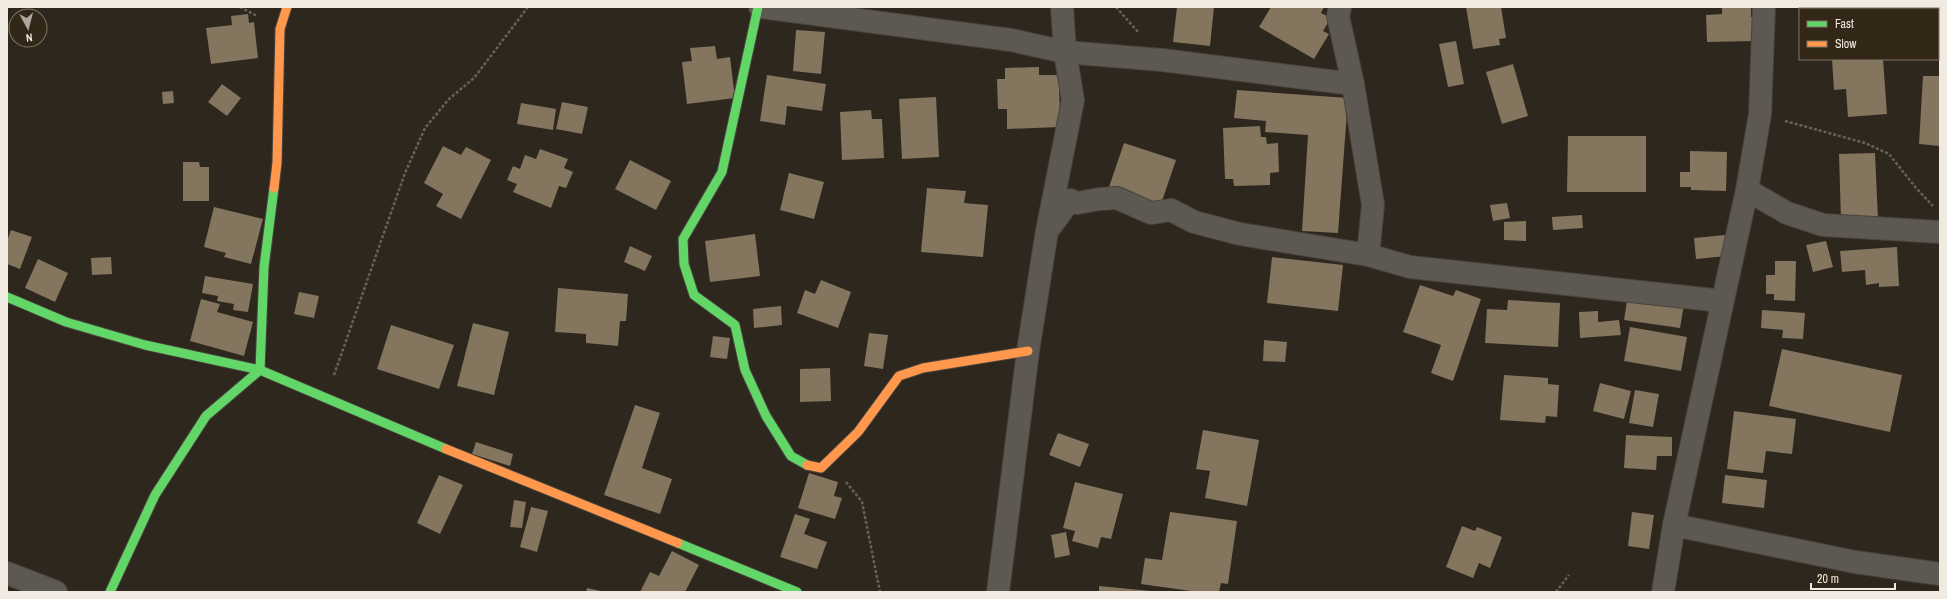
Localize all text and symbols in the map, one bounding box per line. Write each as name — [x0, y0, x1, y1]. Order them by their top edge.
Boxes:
north arrow — [8, 8, 48, 48]
legend — [1799, 8, 1939, 60]
text: Fast — [1835, 16, 1854, 32]
text: N — [25, 31, 33, 45]
text: Slow — [1835, 36, 1857, 52]
scale bar — [1811, 565, 1895, 591]
text: 20 m — [1817, 571, 1839, 587]

